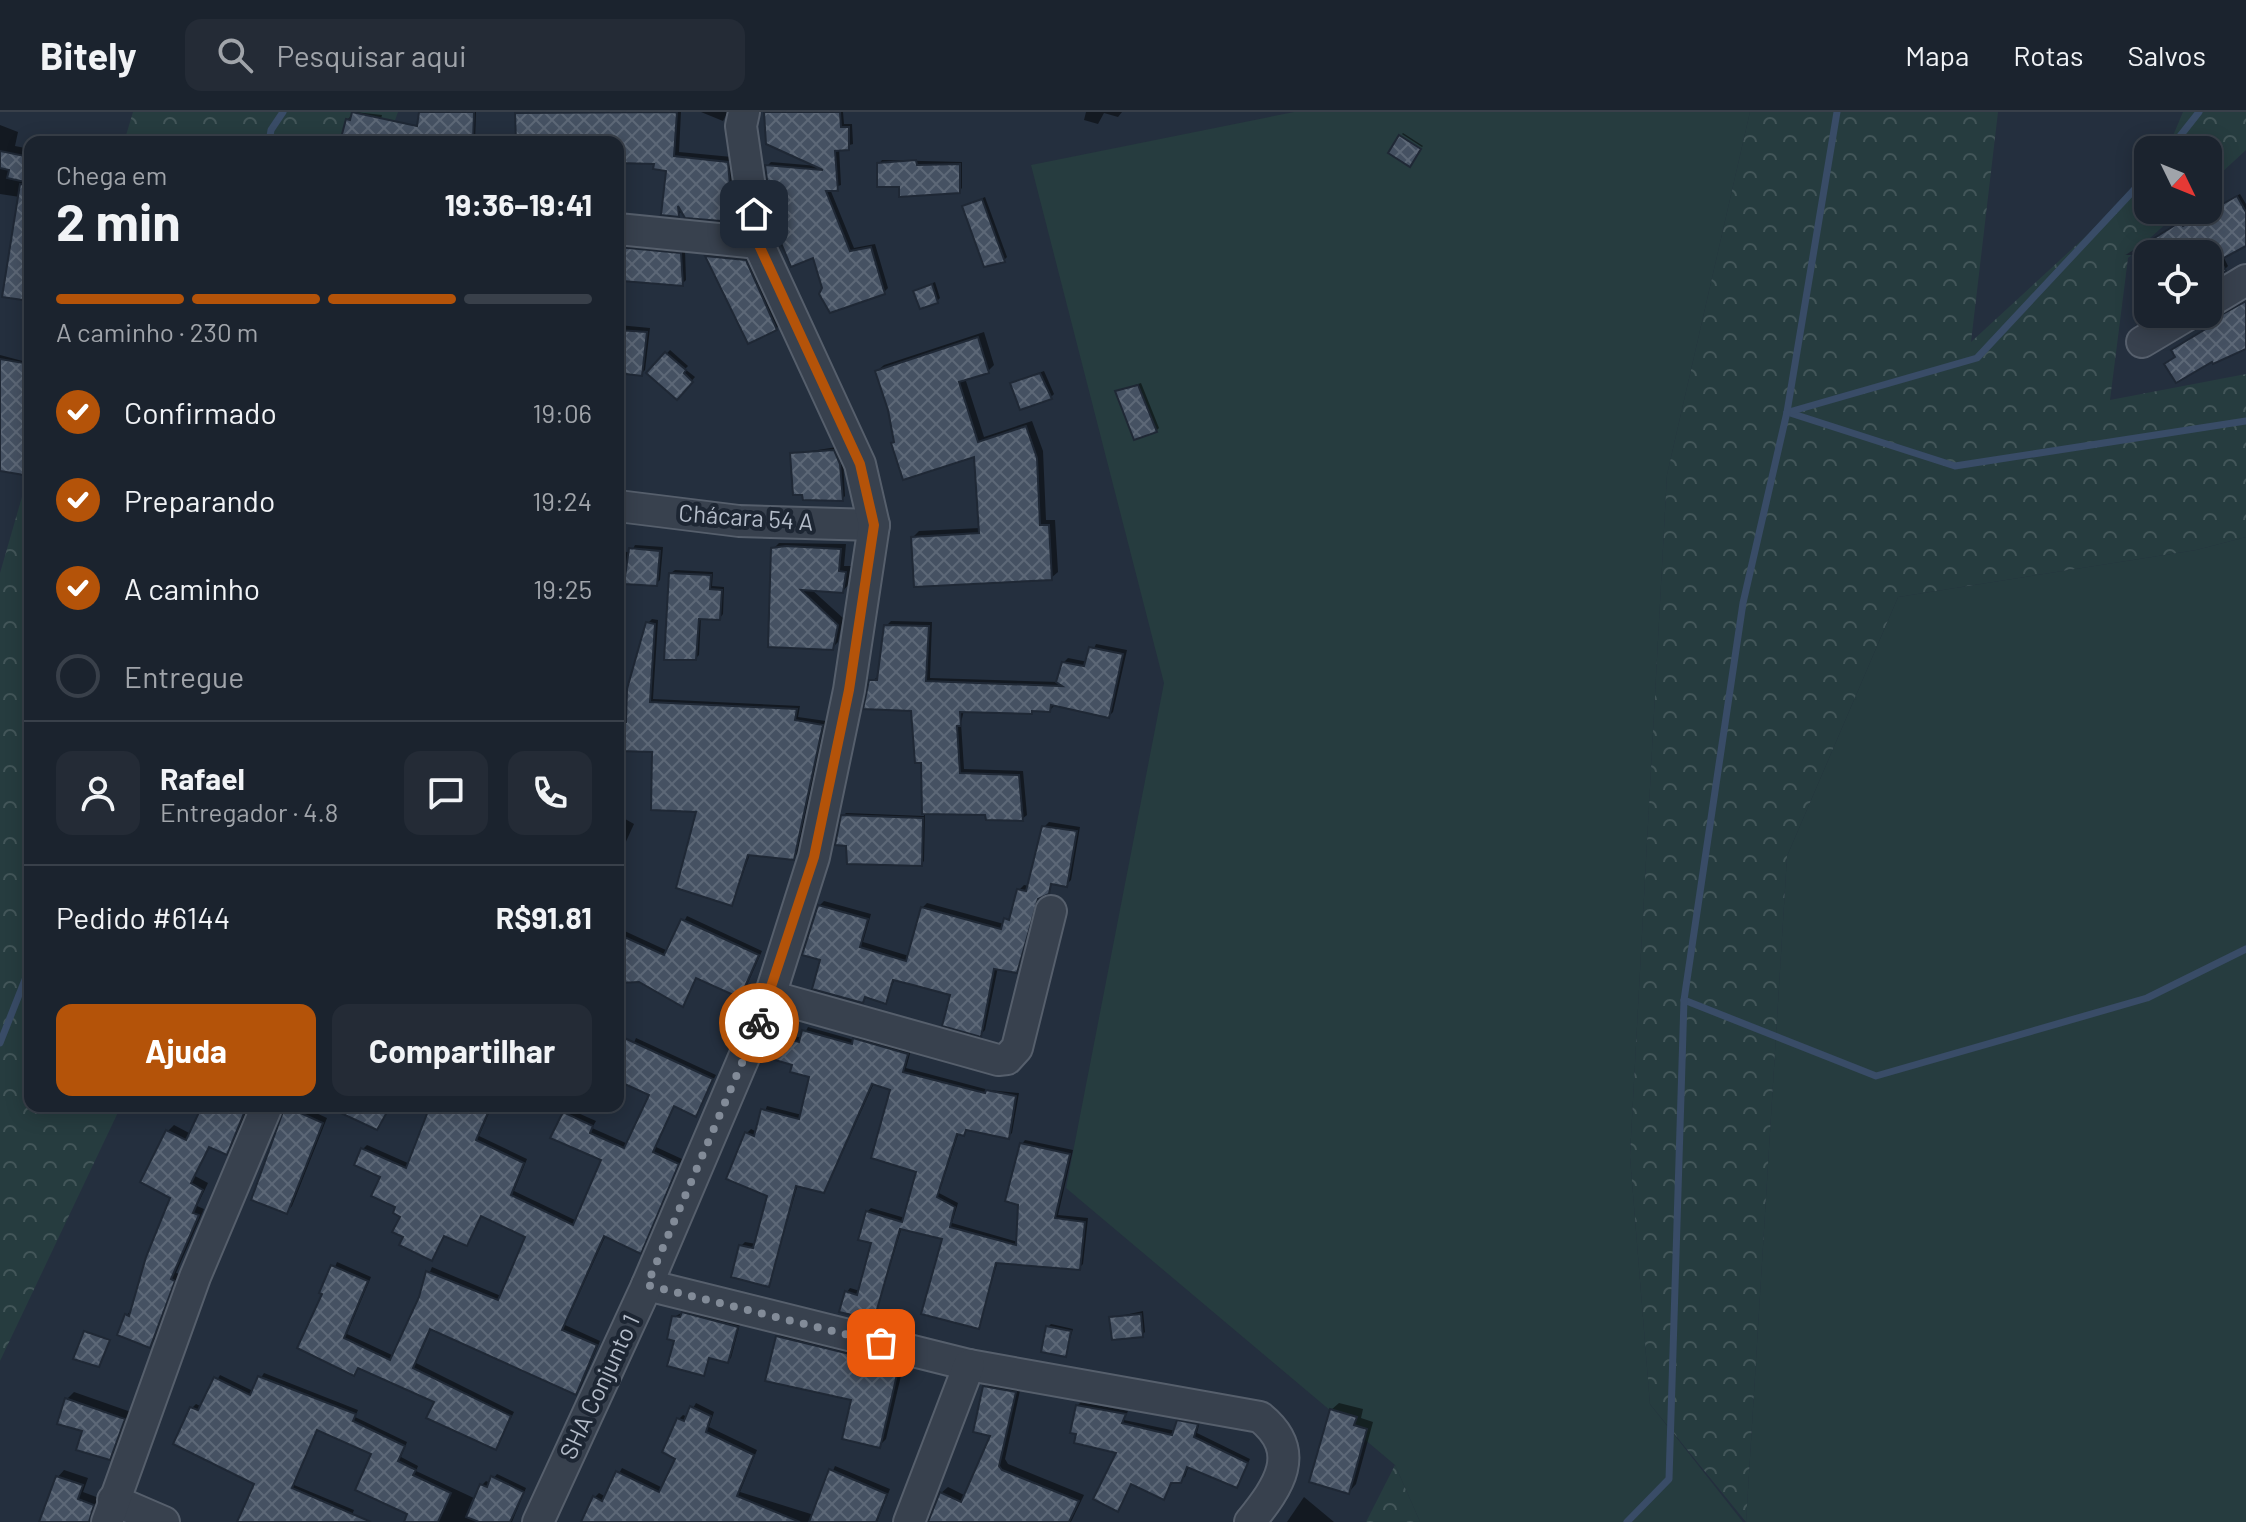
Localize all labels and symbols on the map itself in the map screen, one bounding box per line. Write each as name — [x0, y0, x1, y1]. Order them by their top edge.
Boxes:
north arrow — [2134, 136, 2222, 224]
pin — [720, 180, 788, 248]
street label: Chácara 54 A — [678, 497, 814, 536]
courier — [719, 983, 799, 1063]
street label: SHA Conjunto 1 — [553, 1309, 645, 1463]
pin — [847, 1309, 915, 1377]

